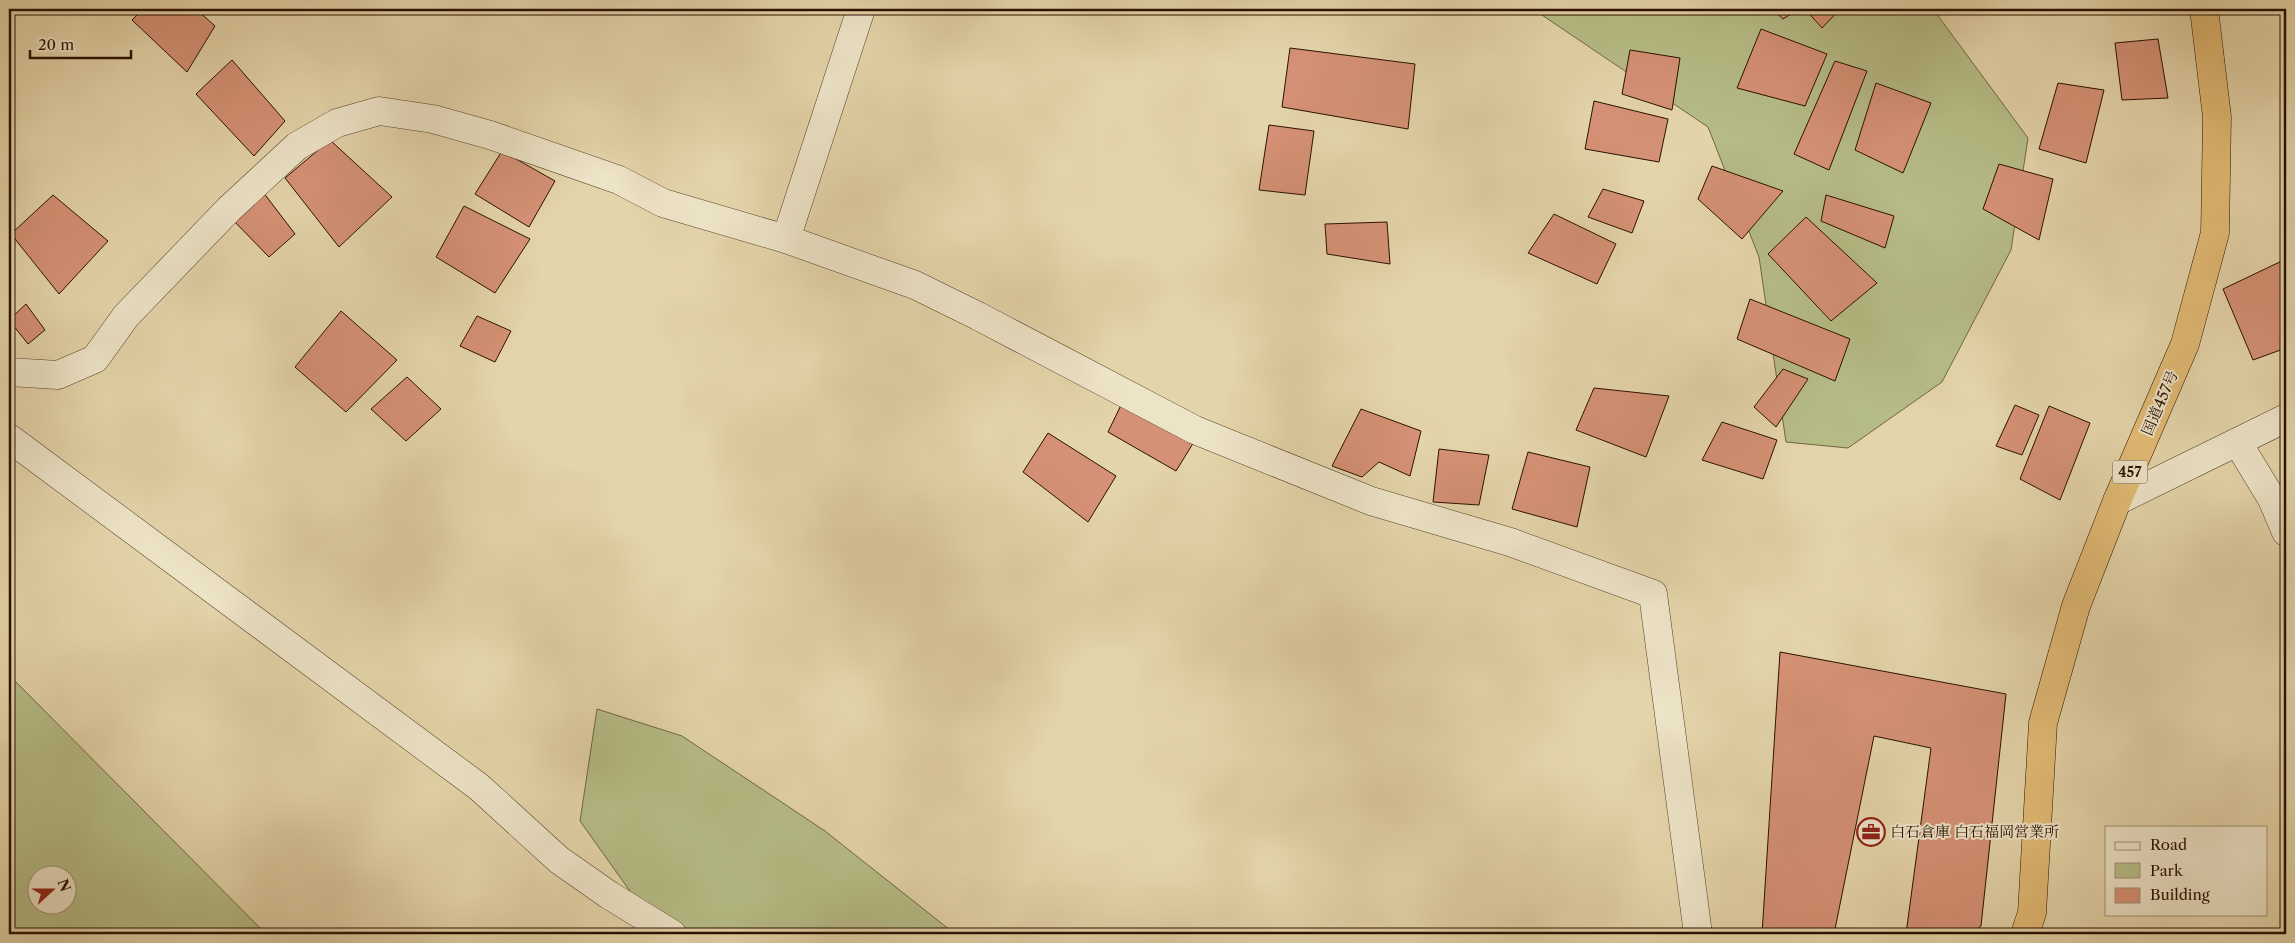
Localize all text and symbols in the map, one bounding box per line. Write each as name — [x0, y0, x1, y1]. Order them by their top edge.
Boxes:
scale bar — [30, 28, 131, 60]
text: 20 m — [38, 35, 74, 54]
street label: 国道457号 — [2137, 367, 2182, 438]
road number: 457 — [2112, 461, 2148, 484]
office icon: 白石倉庫 白石福岡営業所 — [1856, 817, 1886, 847]
place label: 白石倉庫 白石福岡営業所 — [1890, 822, 2059, 841]
legend — [2105, 826, 2268, 916]
text: Road — [2150, 835, 2187, 854]
text: Park — [2150, 861, 2184, 880]
north arrow — [28, 866, 78, 916]
text: N — [54, 876, 75, 894]
text: Building — [2150, 885, 2210, 904]

